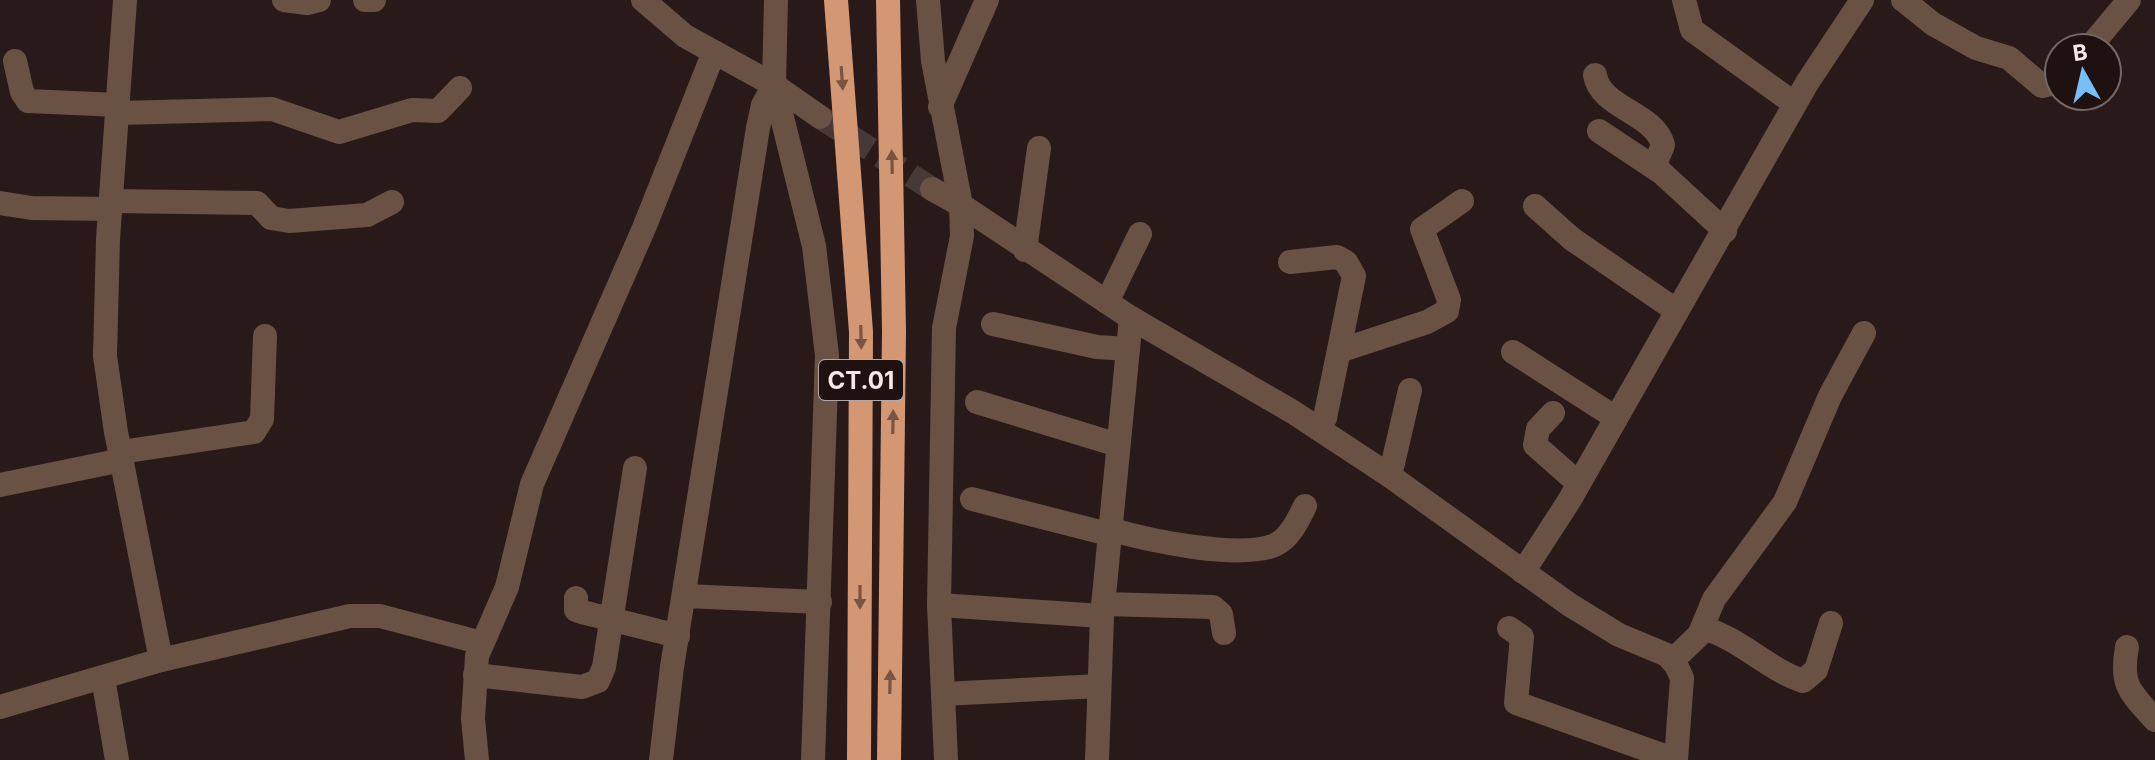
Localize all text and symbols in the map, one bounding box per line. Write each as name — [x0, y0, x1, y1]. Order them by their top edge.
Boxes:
north arrow — [2043, 32, 2123, 112]
text: B — [2071, 38, 2089, 66]
one-way arrow — [836, 66, 849, 91]
one-way arrow — [886, 149, 898, 174]
one-way arrow — [855, 325, 867, 350]
road number: CT.01 — [819, 360, 903, 400]
one-way arrow — [887, 409, 899, 434]
one-way arrow — [854, 585, 866, 610]
one-way arrow — [884, 669, 896, 694]

